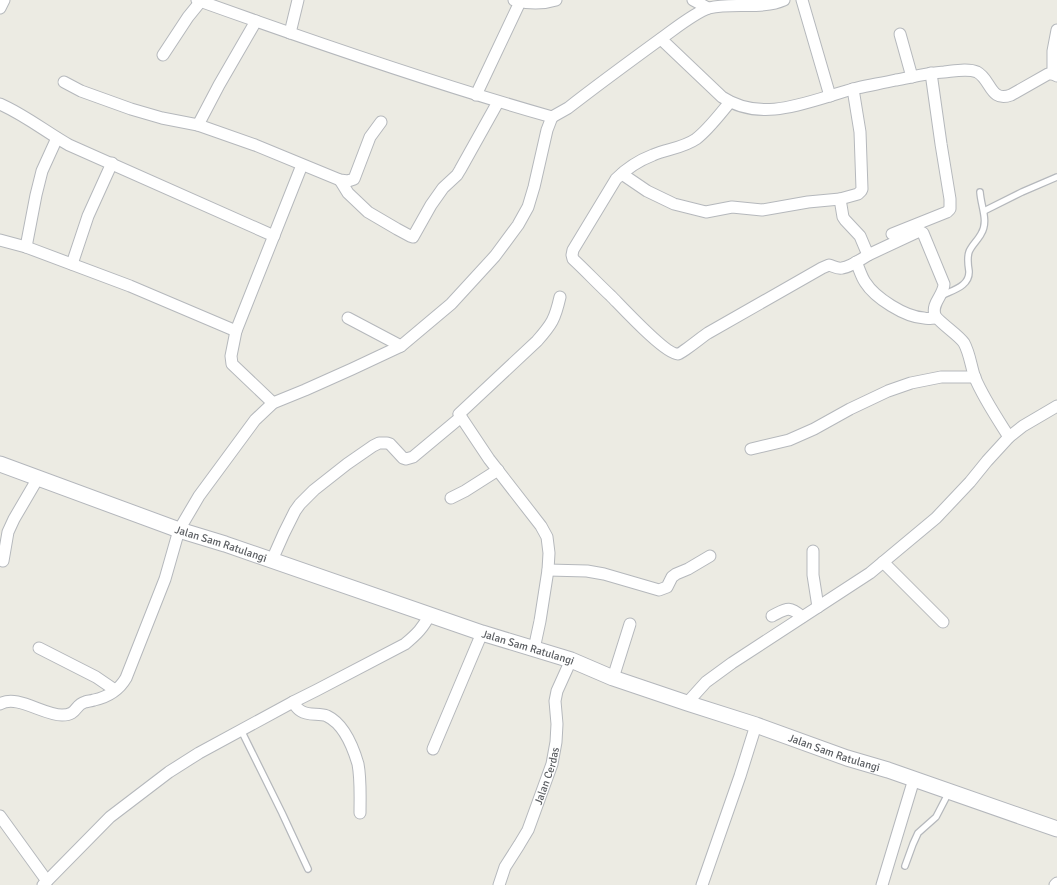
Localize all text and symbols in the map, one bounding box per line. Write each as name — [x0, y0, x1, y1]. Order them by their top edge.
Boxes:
street label: Jalan Sam Ratulangi — [173, 523, 269, 565]
street label: Jalan Sam Ratulangi — [480, 627, 576, 667]
street label: Jalan Sam Ratulangi — [787, 731, 882, 774]
street label: Jalan Cerdas — [531, 746, 561, 806]

